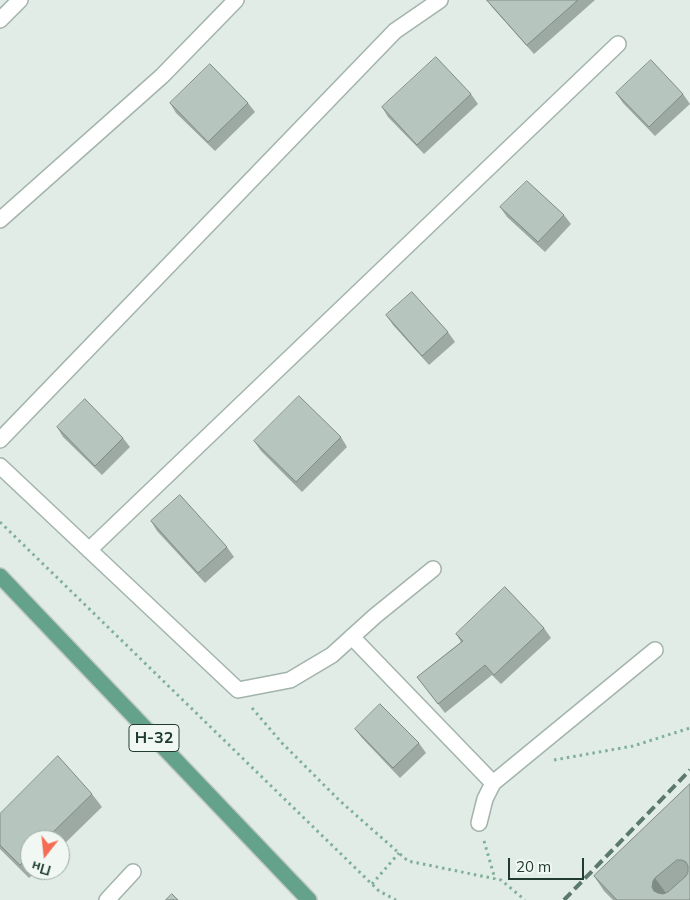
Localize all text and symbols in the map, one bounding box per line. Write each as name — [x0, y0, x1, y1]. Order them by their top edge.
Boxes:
road number: Н-32 — [129, 724, 179, 751]
north arrow — [20, 830, 70, 880]
scale bar — [510, 848, 586, 880]
text: Пн — [29, 857, 53, 880]
text: 20 m — [516, 857, 551, 876]

